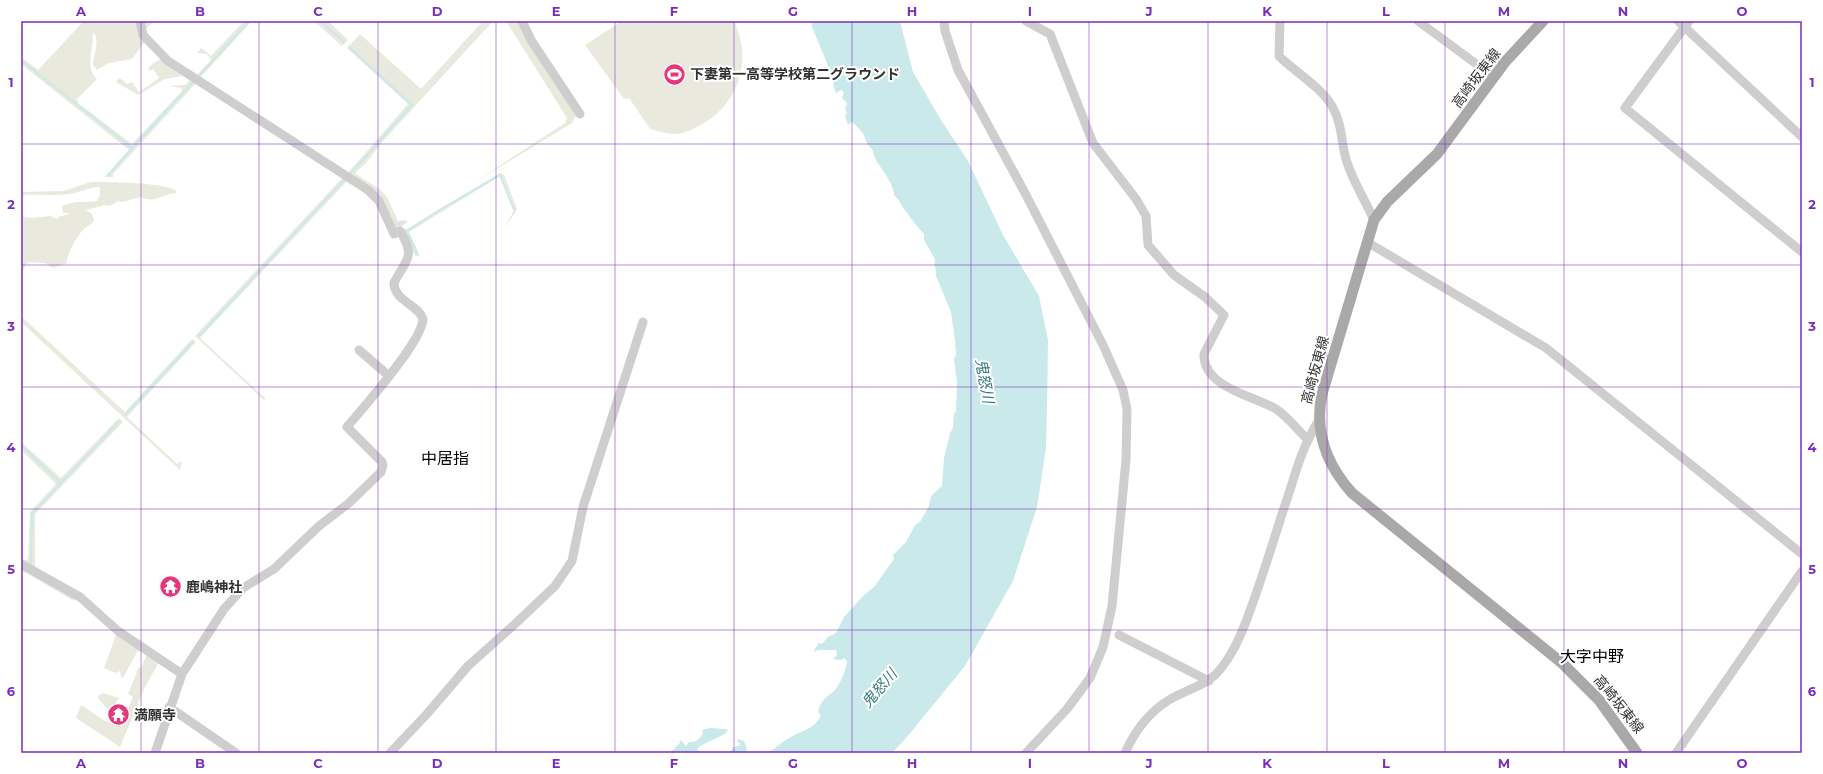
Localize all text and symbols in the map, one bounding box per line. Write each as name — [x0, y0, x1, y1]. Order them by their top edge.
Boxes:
text: A — [75, 3, 87, 19]
text: B — [195, 3, 205, 19]
text: C — [313, 3, 323, 19]
text: D — [432, 3, 443, 19]
text: E — [552, 3, 561, 19]
text: F — [670, 3, 678, 19]
text: G — [788, 3, 798, 19]
text: H — [907, 3, 917, 19]
text: I — [1028, 3, 1032, 19]
text: J — [1144, 3, 1153, 19]
text: K — [1262, 3, 1272, 19]
text: L — [1382, 3, 1390, 19]
text: M — [1498, 3, 1510, 19]
text: N — [1618, 3, 1628, 19]
text: O — [1737, 3, 1748, 19]
street label: 高崎坂東線 — [1448, 45, 1504, 111]
sports icon: 下妻第一高等学校第二グラウンド — [661, 61, 687, 87]
place label: 下妻第一高等学校第二グラウンド — [690, 65, 900, 83]
text: 1 — [8, 74, 14, 90]
text: 1 — [1809, 74, 1815, 90]
text: 2 — [7, 196, 15, 212]
text: 2 — [1808, 196, 1816, 212]
text: 3 — [6, 318, 15, 334]
text: 3 — [1807, 318, 1816, 334]
street label: 高崎坂東線 — [1297, 334, 1333, 406]
water label: 鬼怒川 — [972, 357, 999, 407]
text: 4 — [7, 439, 16, 455]
text: 4 — [1808, 439, 1817, 455]
district label: 中居指 — [421, 449, 469, 468]
text: 5 — [7, 561, 15, 577]
text: 5 — [1808, 561, 1816, 577]
temple icon: 鹿嶋神社 — [157, 574, 183, 600]
place label: 鹿嶋神社 — [186, 578, 242, 596]
district label: 大字中野 — [1560, 647, 1624, 666]
water label: 鬼怒川 — [857, 663, 902, 711]
street label: 高崎坂東線 — [1590, 671, 1648, 737]
text: 6 — [7, 683, 16, 699]
text: 6 — [1808, 683, 1817, 699]
temple icon: 満願寺 — [105, 702, 131, 728]
place label: 満願寺 — [134, 706, 176, 724]
text: A — [75, 755, 87, 771]
text: B — [195, 755, 205, 771]
text: C — [313, 755, 323, 771]
text: D — [432, 755, 443, 771]
text: E — [552, 755, 561, 771]
text: F — [670, 755, 678, 771]
text: G — [788, 755, 798, 771]
text: H — [907, 755, 917, 771]
text: I — [1028, 755, 1032, 771]
text: J — [1144, 755, 1153, 771]
text: K — [1262, 755, 1272, 771]
text: L — [1382, 755, 1390, 771]
text: M — [1498, 755, 1510, 771]
text: N — [1618, 755, 1628, 771]
text: O — [1737, 755, 1748, 771]

